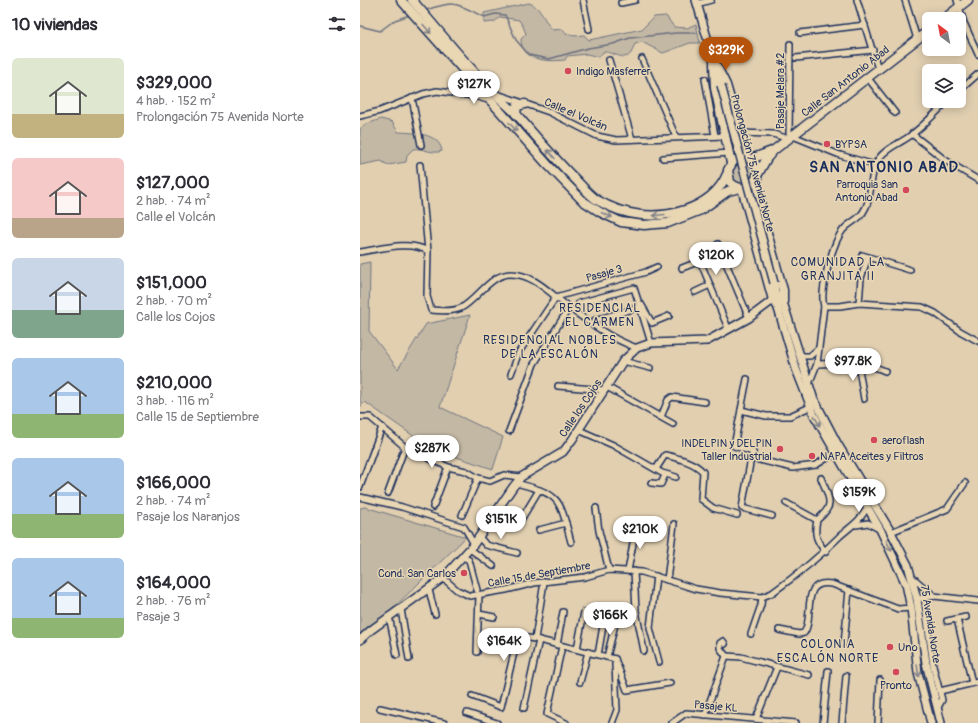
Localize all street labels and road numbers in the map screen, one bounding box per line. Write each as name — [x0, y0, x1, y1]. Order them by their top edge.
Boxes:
street label: Calle San Antonio Abad — [799, 43, 892, 120]
street label: Pasaje Melara #2 — [774, 53, 787, 129]
street label: Prolongación 75 Avenida Norte — [728, 93, 777, 234]
street label: Calle el Volcán — [542, 95, 609, 134]
street label: Pasaje 3 — [584, 262, 624, 285]
street label: Calle los Cojos — [556, 377, 605, 440]
street label: Calle 15 de Septiembre — [487, 559, 592, 590]
street label: 75 Avenida Norte — [918, 584, 943, 665]
street label: Pasaje KL — [693, 698, 738, 715]

